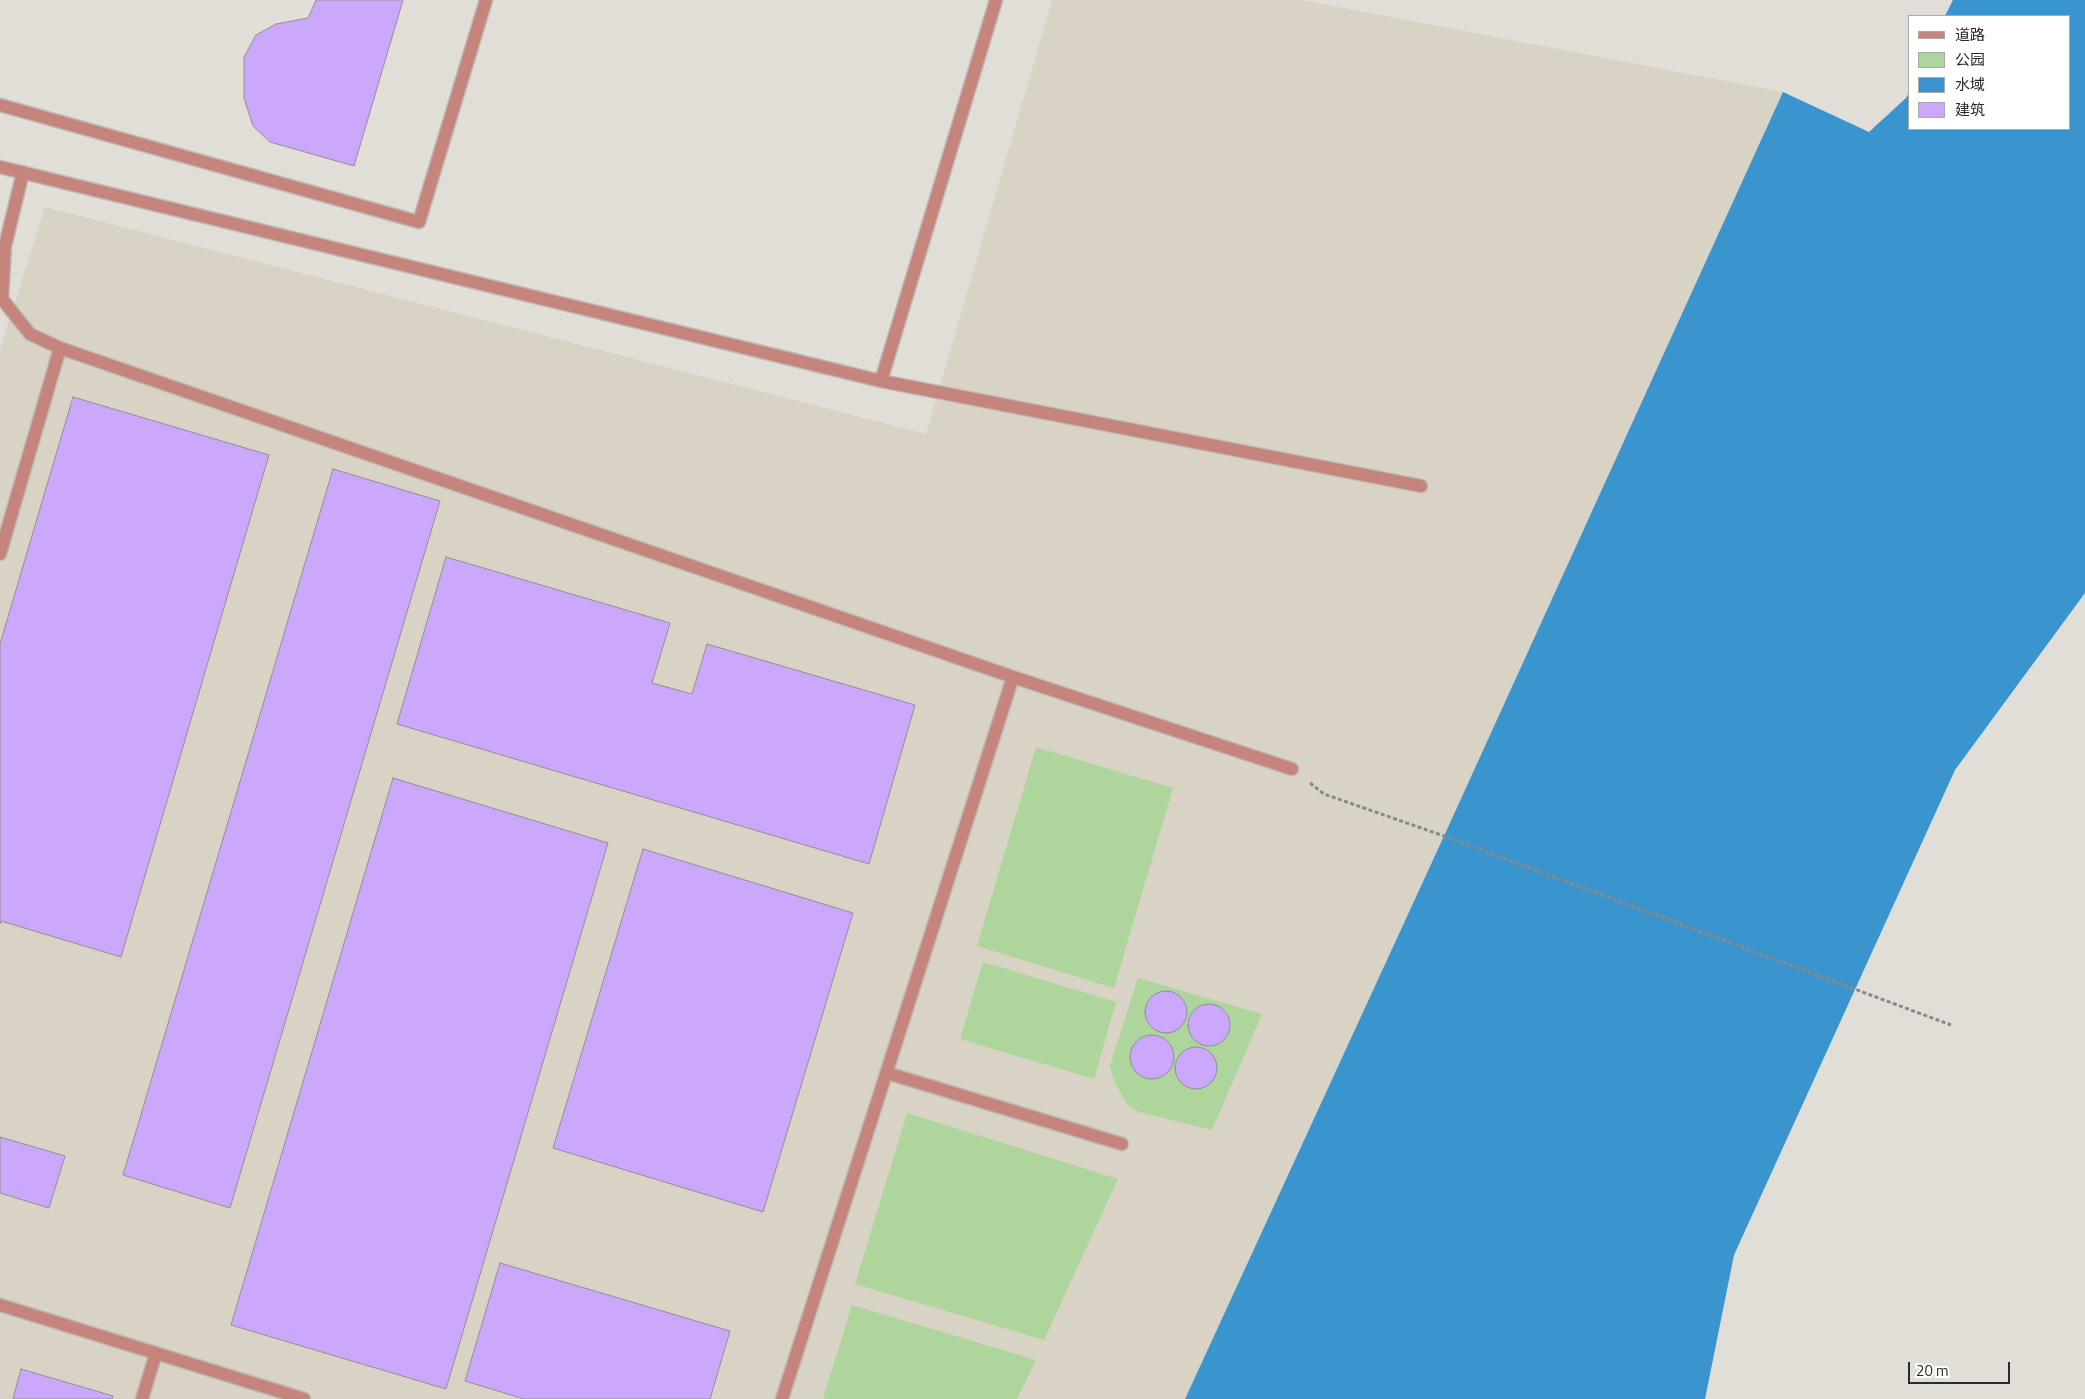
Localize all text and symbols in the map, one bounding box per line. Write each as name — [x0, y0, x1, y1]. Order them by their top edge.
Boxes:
legend — [1908, 15, 2070, 130]
text: 道路 — [1955, 23, 1985, 46]
text: 公园 — [1955, 48, 1985, 71]
text: 水域 — [1955, 73, 1985, 96]
text: 建筑 — [1955, 98, 1985, 121]
scale bar — [1910, 1352, 2012, 1384]
text: 20 m — [1916, 1359, 1949, 1382]

